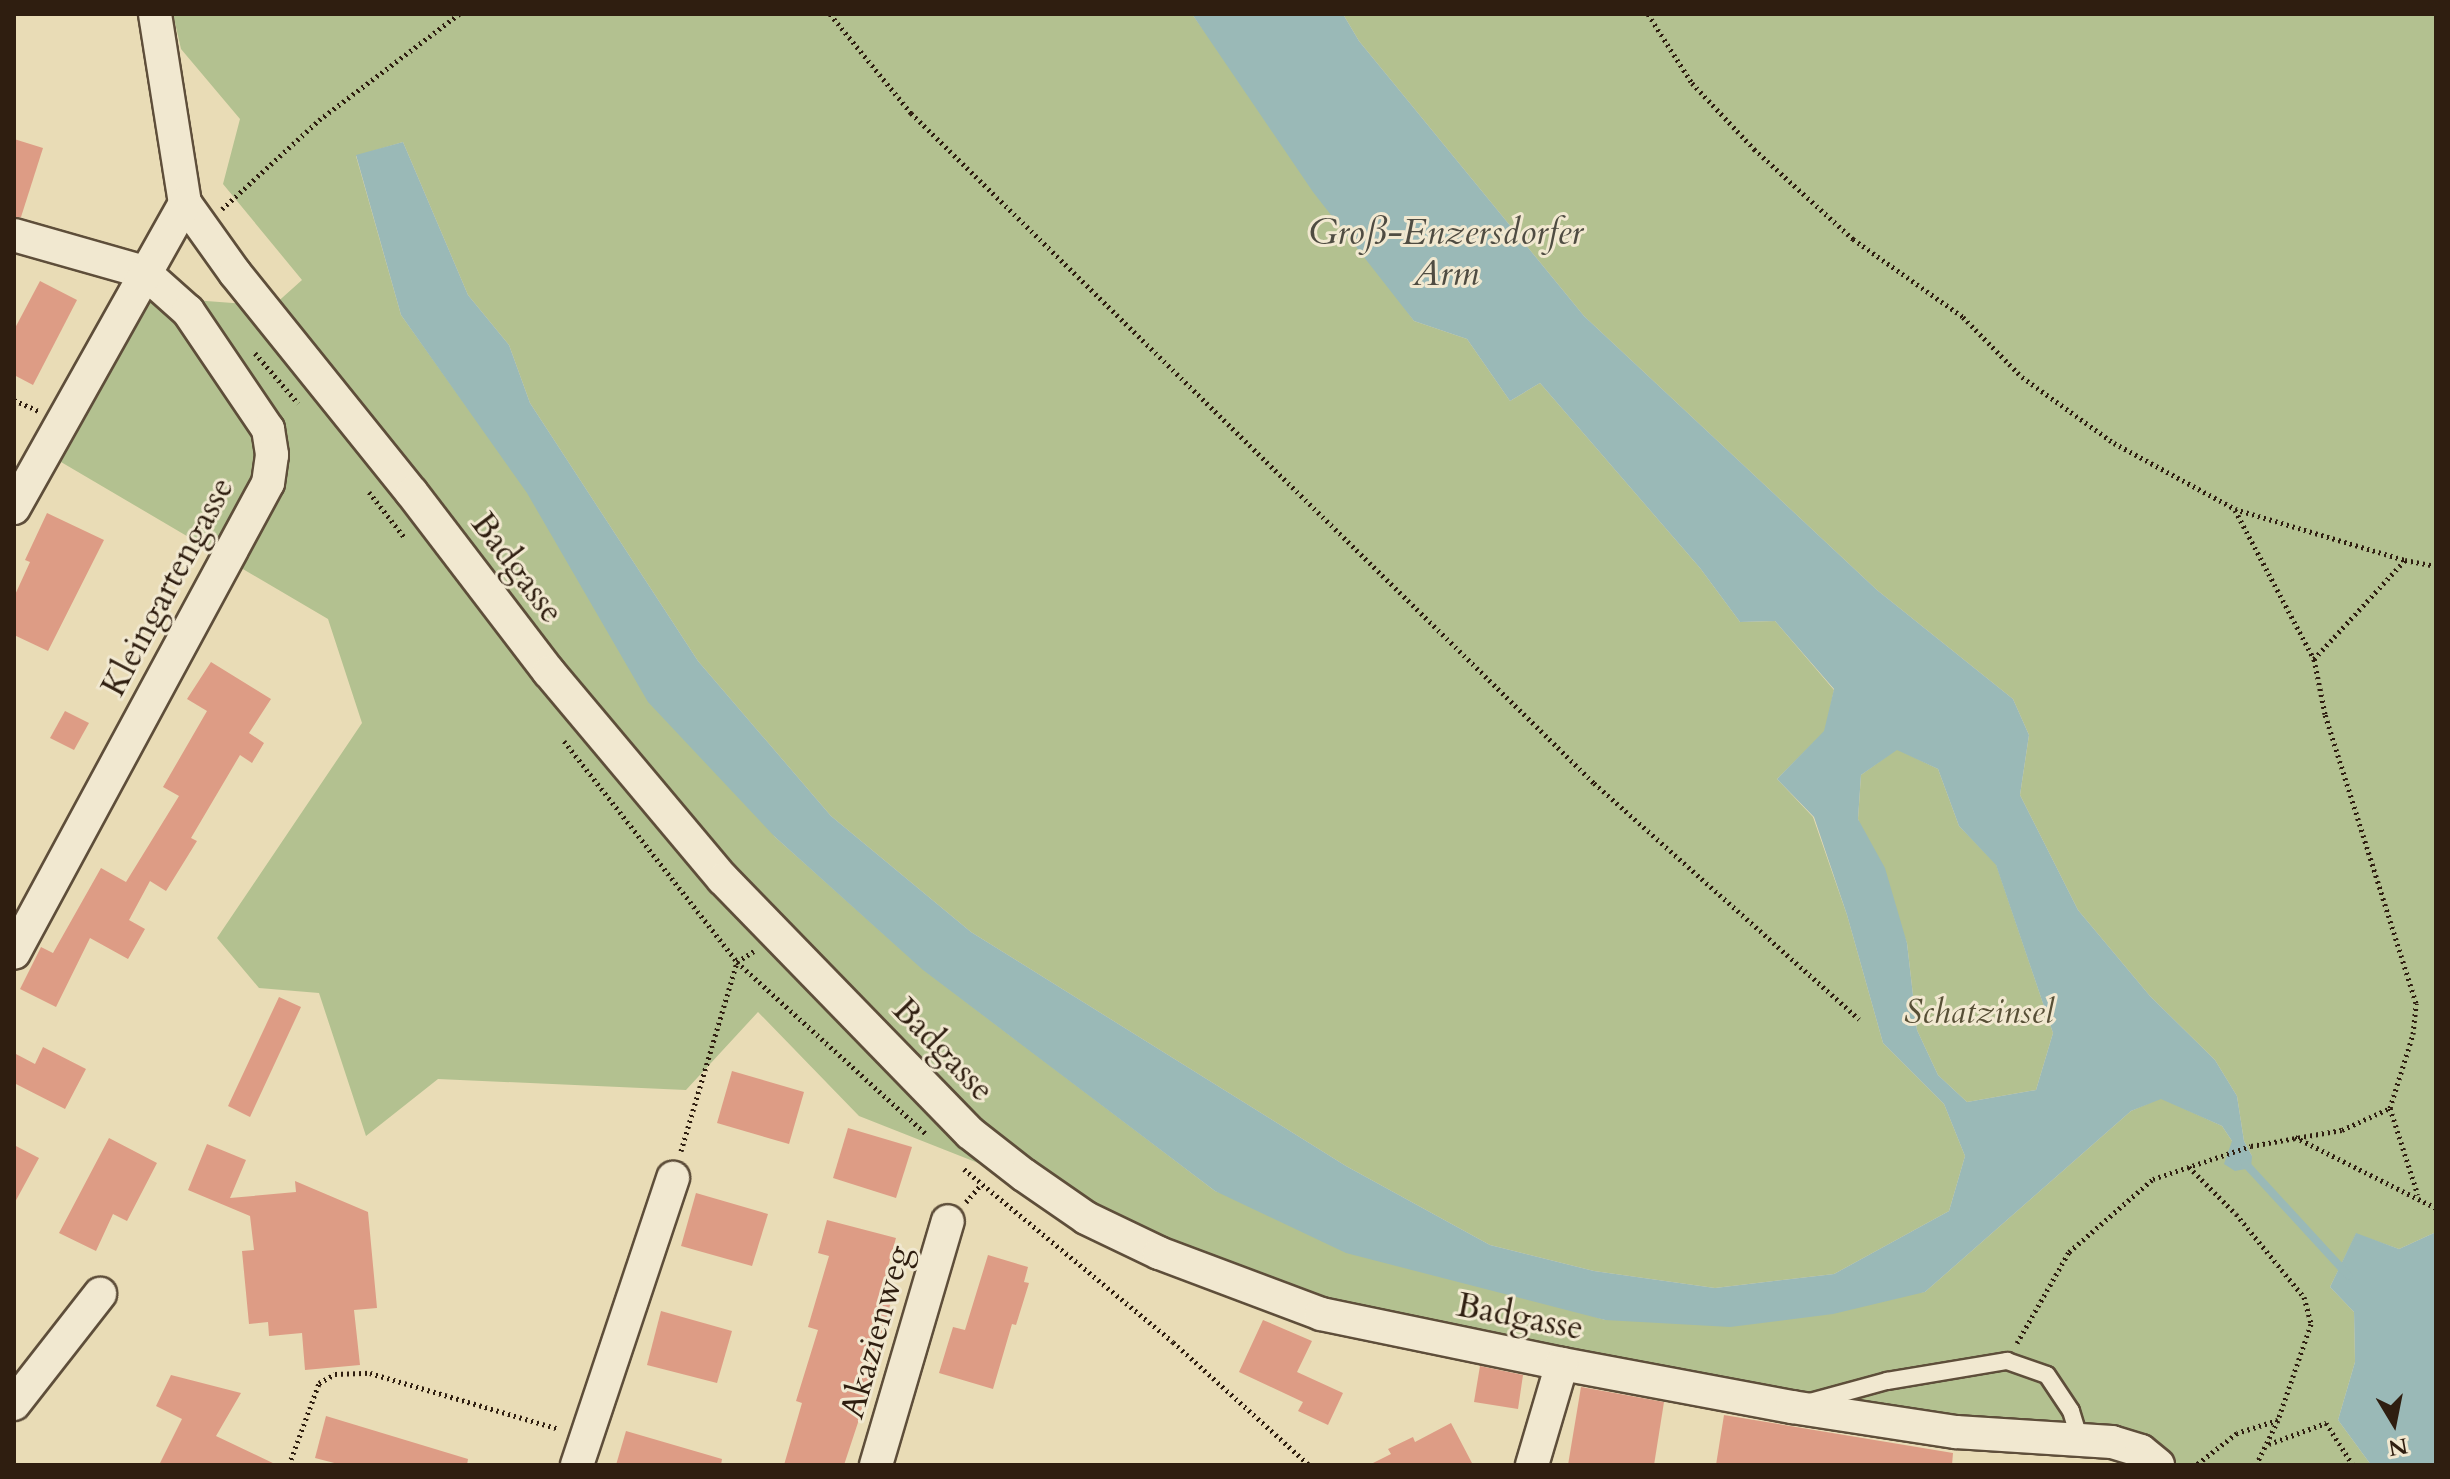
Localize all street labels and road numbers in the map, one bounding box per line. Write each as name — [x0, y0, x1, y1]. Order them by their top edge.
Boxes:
street label: Kleingartengasse — [93, 471, 243, 703]
street label: Badgasse — [462, 505, 572, 631]
street label: Badgasse — [884, 990, 1002, 1110]
street label: Akazienweg — [832, 1241, 920, 1423]
street label: Badgasse — [1453, 1285, 1587, 1349]

